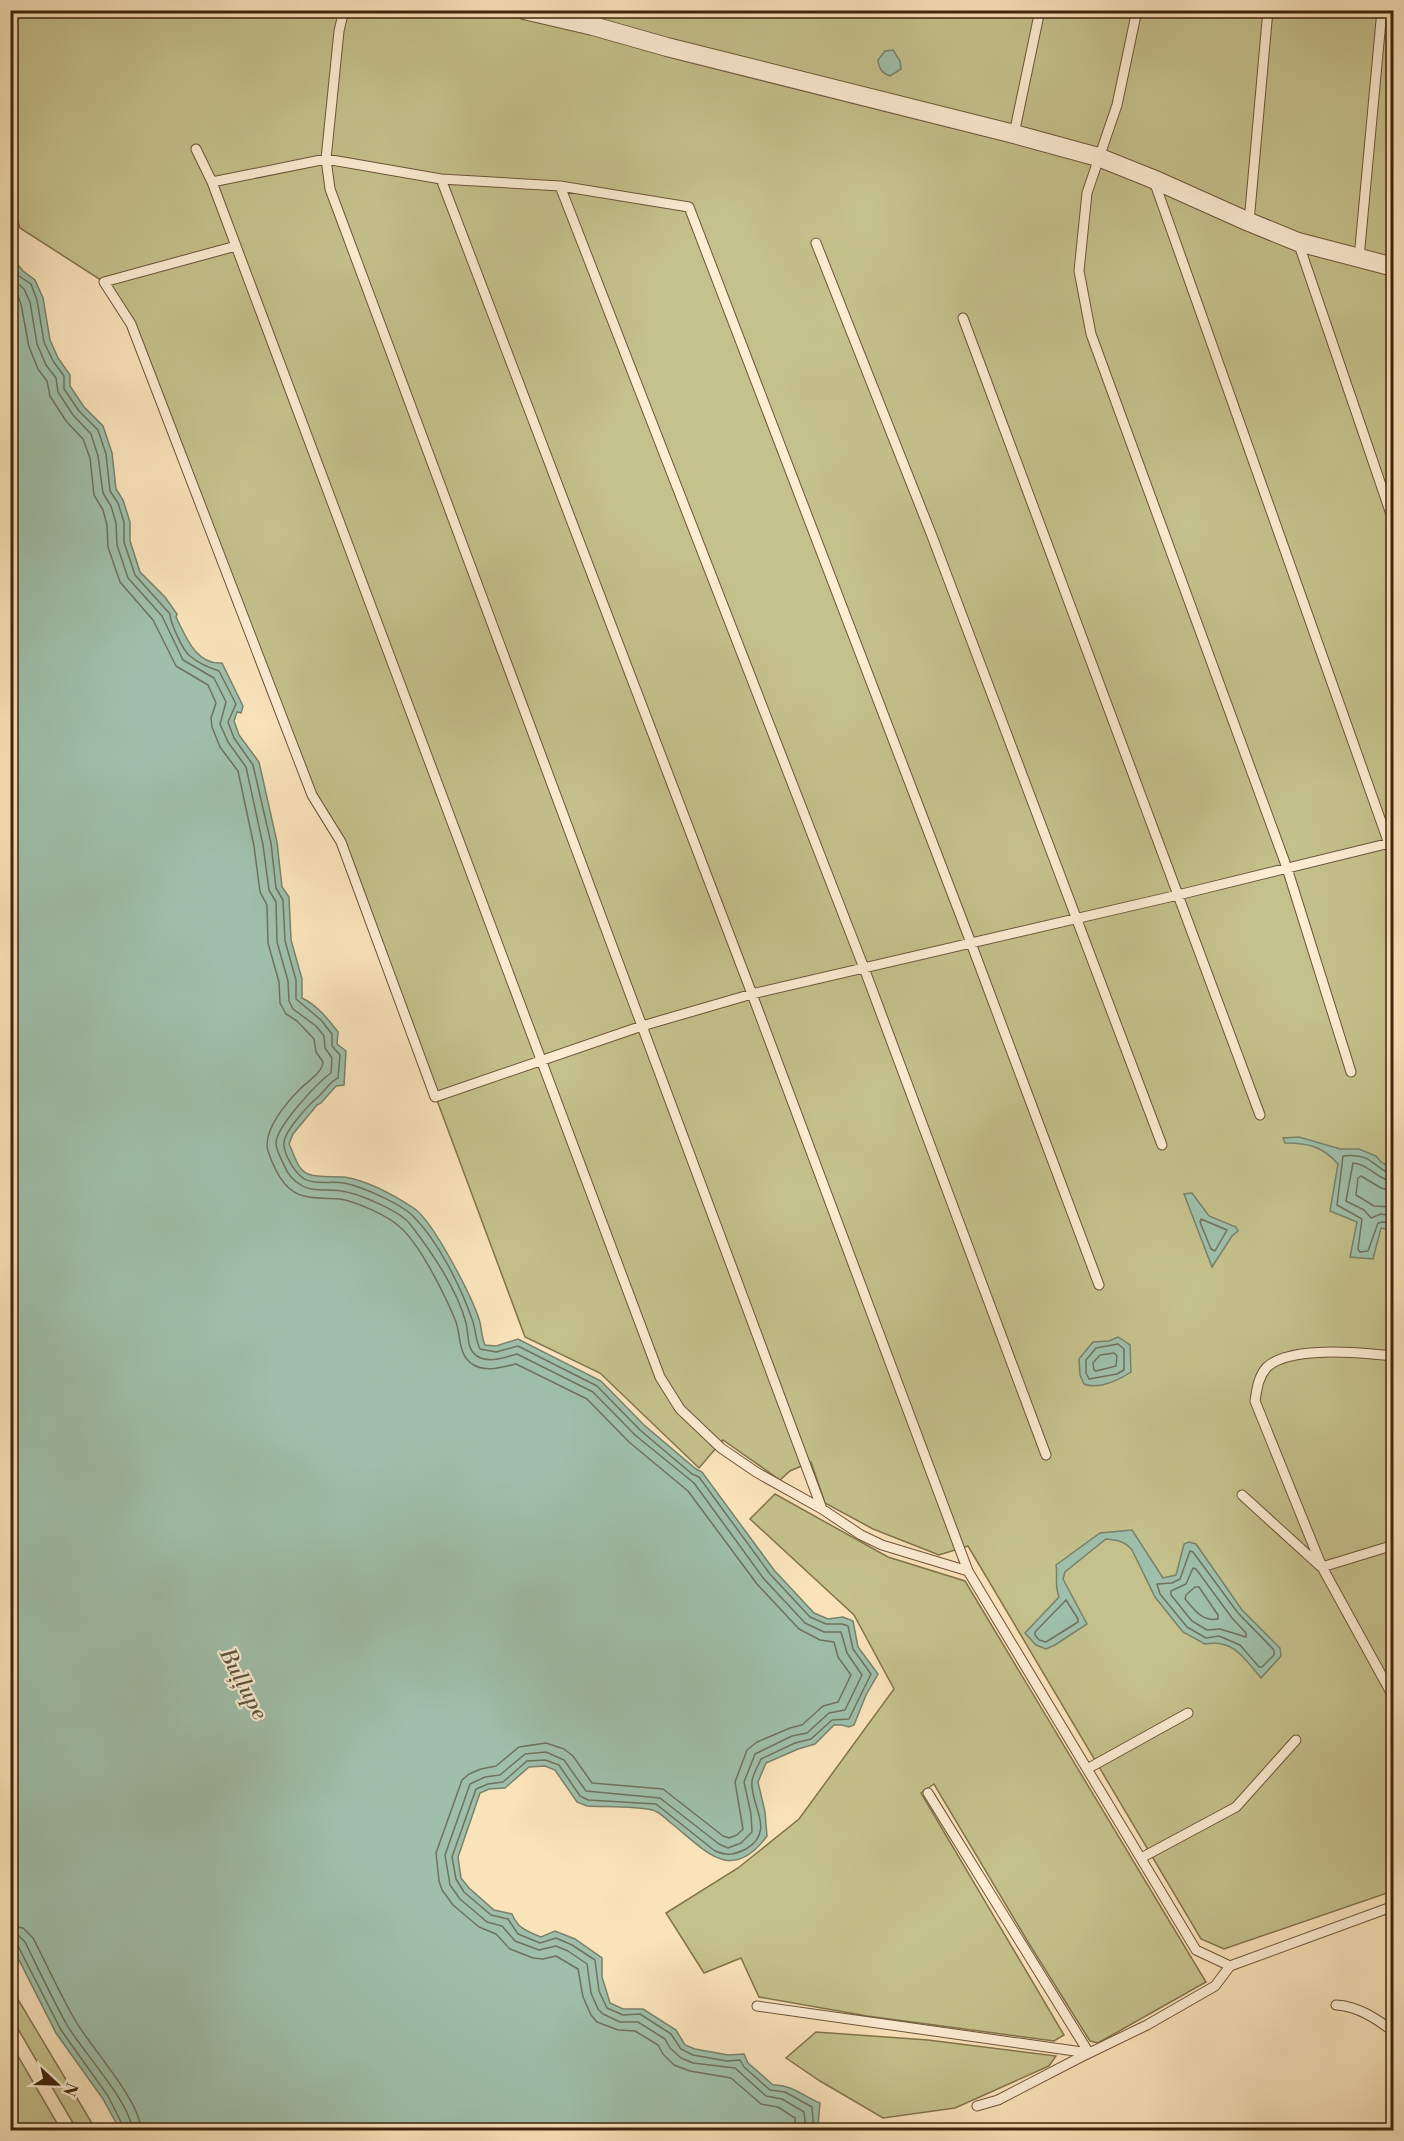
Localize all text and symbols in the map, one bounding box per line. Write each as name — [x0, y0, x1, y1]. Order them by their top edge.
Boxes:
water label: Buļļupe — [213, 1643, 273, 1724]
north arrow — [27, 2054, 87, 2114]
text: N — [58, 2080, 82, 2099]

